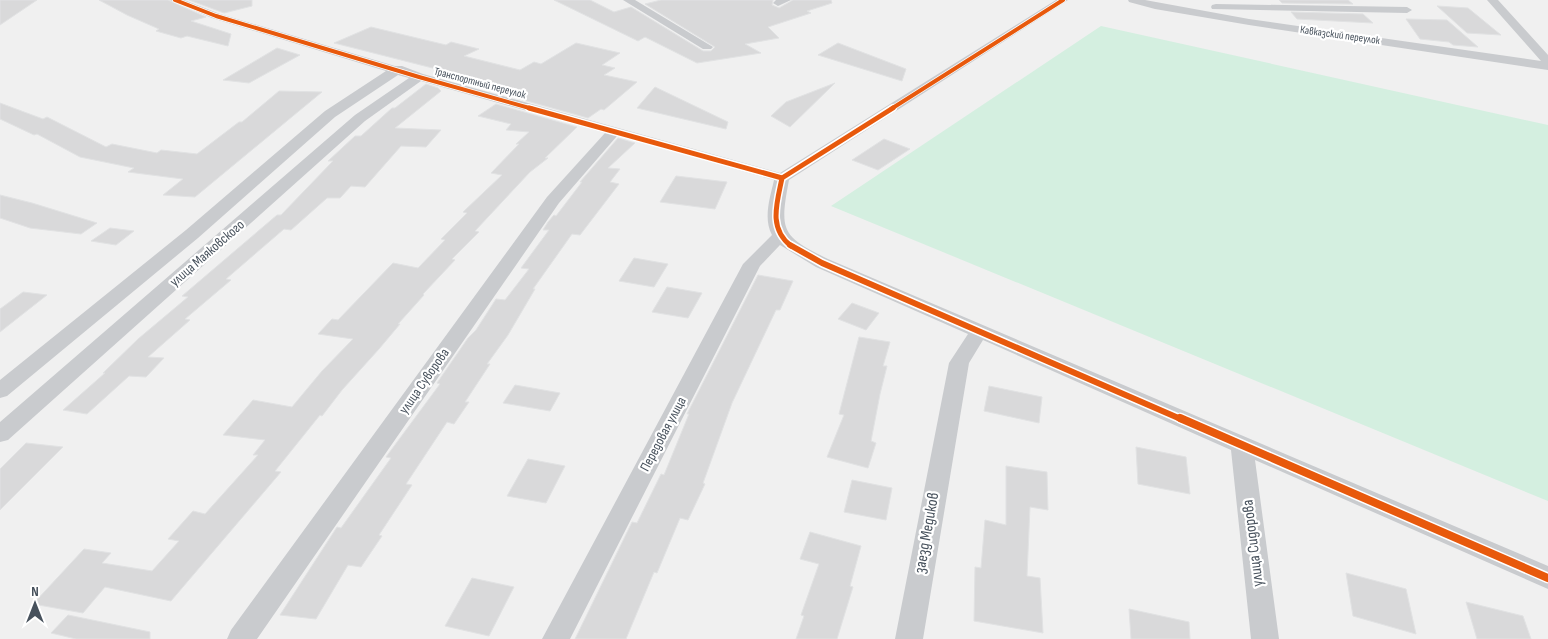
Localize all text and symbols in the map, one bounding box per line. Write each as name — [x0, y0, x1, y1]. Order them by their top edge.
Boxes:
street label: Кавказский переулок — [1299, 23, 1382, 47]
street label: Транспортный переулок — [433, 65, 528, 102]
street label: улица Маяковского — [166, 216, 248, 290]
street label: улица Суворова — [395, 345, 453, 417]
street label: Передовая улица — [636, 394, 690, 474]
street label: заезд Медиков — [911, 491, 943, 575]
street label: улица Сидорова — [1238, 498, 1268, 588]
north arrow — [10, 579, 60, 629]
text: N — [31, 583, 39, 600]

